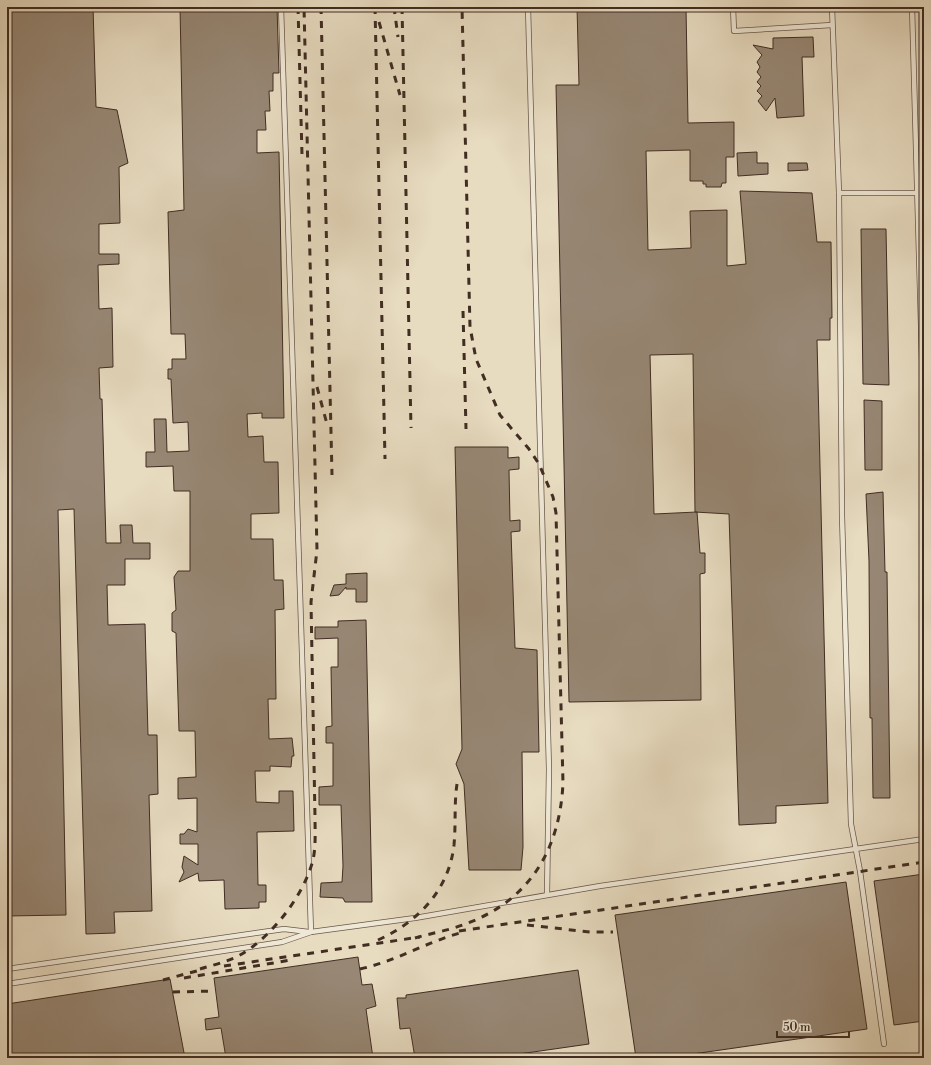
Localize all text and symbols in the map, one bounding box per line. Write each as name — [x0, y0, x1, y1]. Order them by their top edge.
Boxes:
scale bar — [777, 1013, 849, 1039]
text: 50 m — [783, 1020, 811, 1035]

